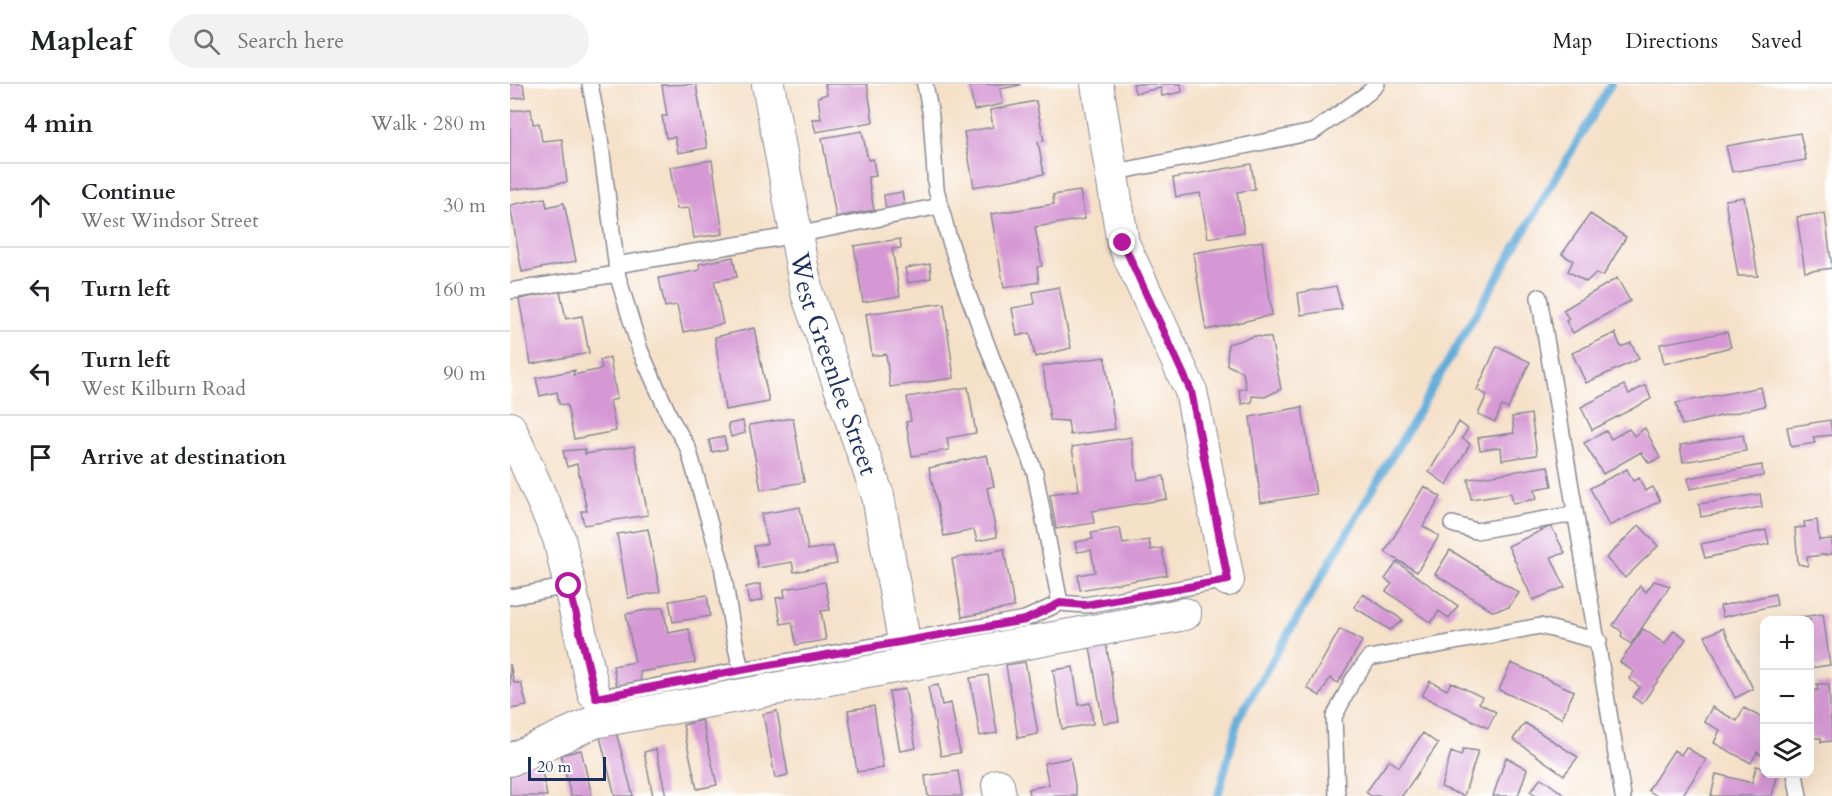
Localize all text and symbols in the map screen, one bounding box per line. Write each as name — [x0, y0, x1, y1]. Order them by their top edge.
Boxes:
search box — [169, 14, 589, 68]
text: Mapleaf — [30, 22, 133, 60]
icon: search — [190, 25, 223, 58]
text: Search here — [238, 26, 344, 56]
text: Map — [1552, 27, 1592, 56]
text: Directions — [1625, 27, 1718, 56]
text: Saved — [1751, 27, 1802, 56]
text: 4 min — [24, 106, 93, 141]
text: Walk · 280 m — [371, 110, 486, 137]
text: Continue — [81, 177, 176, 207]
icon: ahead — [24, 189, 57, 222]
text: 30 m — [443, 192, 486, 219]
text: West Windsor Street — [81, 207, 259, 234]
route end — [1109, 229, 1135, 255]
street label: West Greenlee Street — [782, 249, 887, 480]
icon: left — [24, 273, 57, 306]
text: Turn left — [81, 274, 170, 304]
text: 160 m — [433, 276, 486, 303]
text: Turn left — [81, 345, 170, 375]
icon: left — [24, 357, 57, 390]
text: 90 m — [443, 360, 486, 387]
text: West Kilburn Road — [81, 375, 246, 402]
icon: arrive — [24, 441, 57, 474]
text: Arrive at destination — [81, 442, 286, 472]
route start — [555, 572, 581, 598]
map controls — [1760, 616, 1814, 778]
button: + — [1760, 616, 1814, 670]
button: − — [1760, 670, 1814, 724]
button: layers — [1760, 724, 1814, 778]
scale bar — [528, 754, 606, 782]
text: 20 m — [537, 756, 571, 778]

